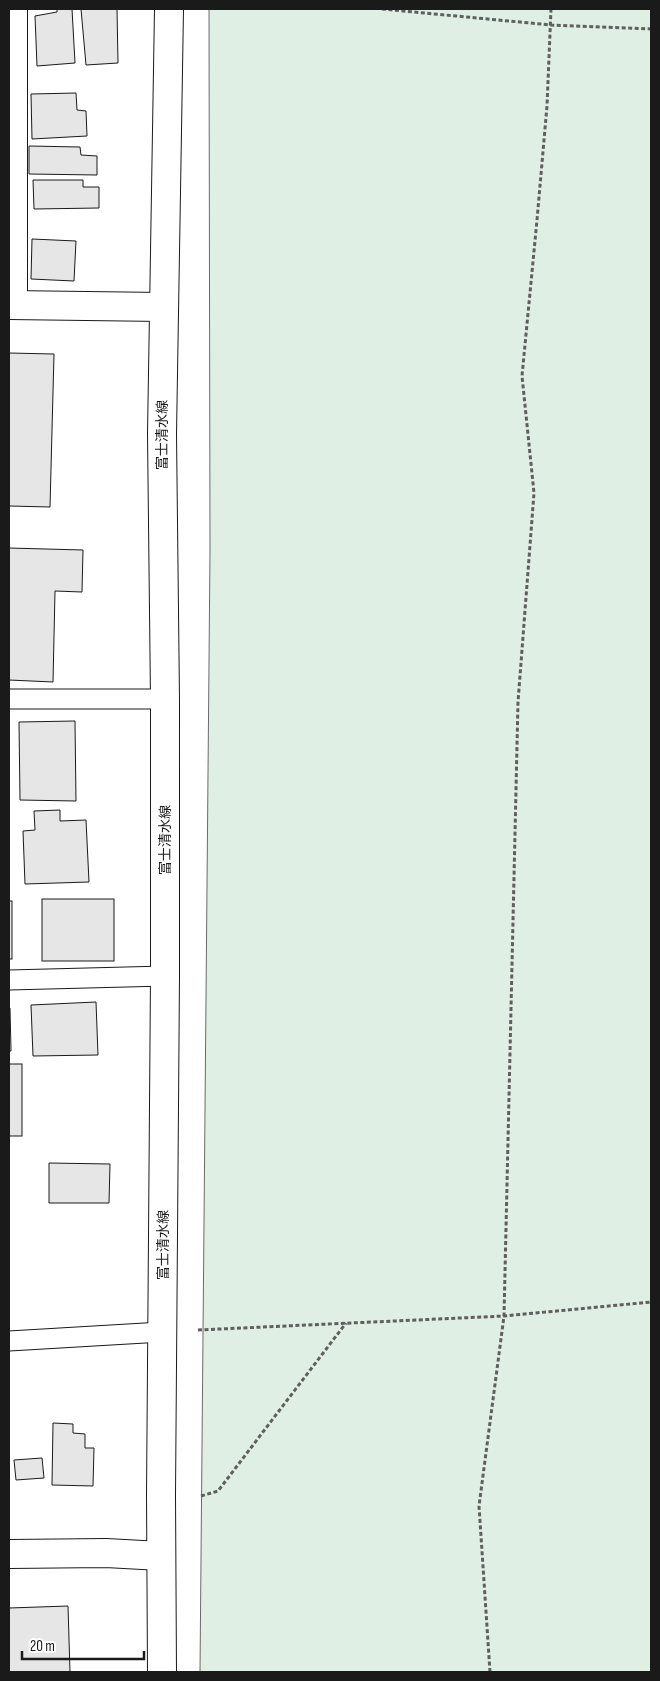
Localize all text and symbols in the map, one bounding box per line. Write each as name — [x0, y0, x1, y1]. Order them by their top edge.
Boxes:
street label: 富士清水線 — [154, 400, 171, 470]
street label: 富士清水線 — [157, 805, 174, 875]
street label: 富士清水線 — [155, 1210, 172, 1280]
scale bar — [22, 1628, 145, 1660]
text: 20 m — [30, 1637, 55, 1656]

